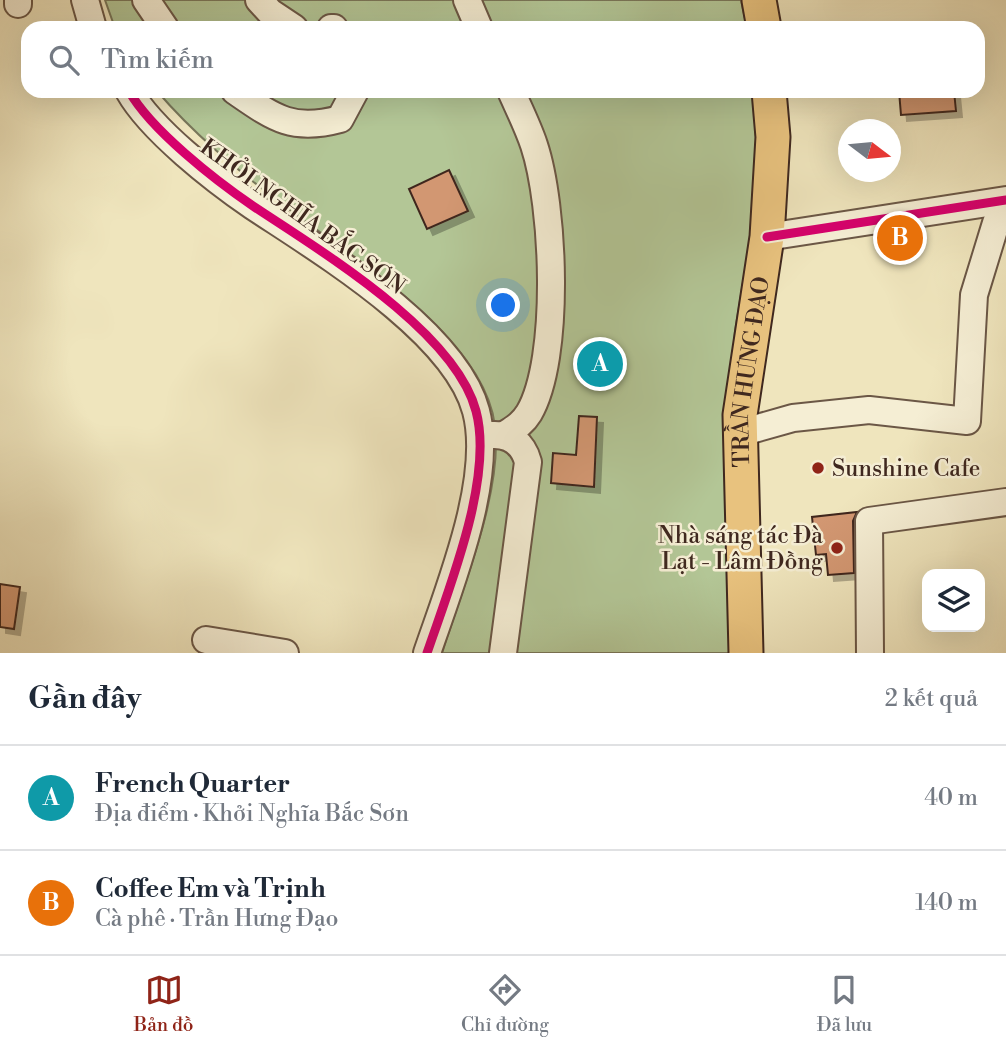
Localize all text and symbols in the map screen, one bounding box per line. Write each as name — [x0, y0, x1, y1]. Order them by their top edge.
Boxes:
search box — [21, 21, 985, 98]
icon: search — [45, 41, 83, 79]
text: Tìm kiếm — [101, 44, 214, 76]
north arrow — [838, 119, 901, 182]
street label: KHỞI NGHĨA BẮC SƠN — [194, 128, 414, 301]
pin: B — [877, 212, 923, 264]
street label: TRẦN HƯNG ĐẠO — [722, 274, 776, 468]
your location — [486, 288, 520, 322]
pin: A — [577, 338, 623, 390]
place label: Sunshine Cafe — [832, 455, 980, 483]
marker: Sunshine Cafe — [810, 460, 826, 476]
place label: Nhà sáng tác Đà Lạt - Lâm Đồng — [658, 522, 823, 576]
marker: Nhà sáng tác Đà Lạt - Lâm Đồng — [829, 540, 845, 556]
map controls — [922, 569, 985, 632]
button: layers — [922, 569, 985, 632]
text: Gần đây — [28, 680, 141, 718]
text: 2 kết quả — [885, 685, 978, 713]
text: French Quarter — [95, 768, 290, 800]
text: A — [43, 784, 59, 812]
text: 40 m — [924, 784, 978, 812]
text: Địa điểm · Khởi Nghĩa Bắc Sơn — [95, 800, 409, 828]
text: Coffee Em và Trịnh — [95, 873, 326, 905]
text: B — [42, 889, 60, 917]
text: 140 m — [915, 889, 978, 917]
text: Cà phê · Trần Hưng Đạo — [95, 905, 339, 933]
tab: Bản đồ — [134, 971, 193, 1037]
tab: Chỉ đường — [461, 971, 549, 1037]
tab: Đã lưu — [817, 971, 872, 1037]

